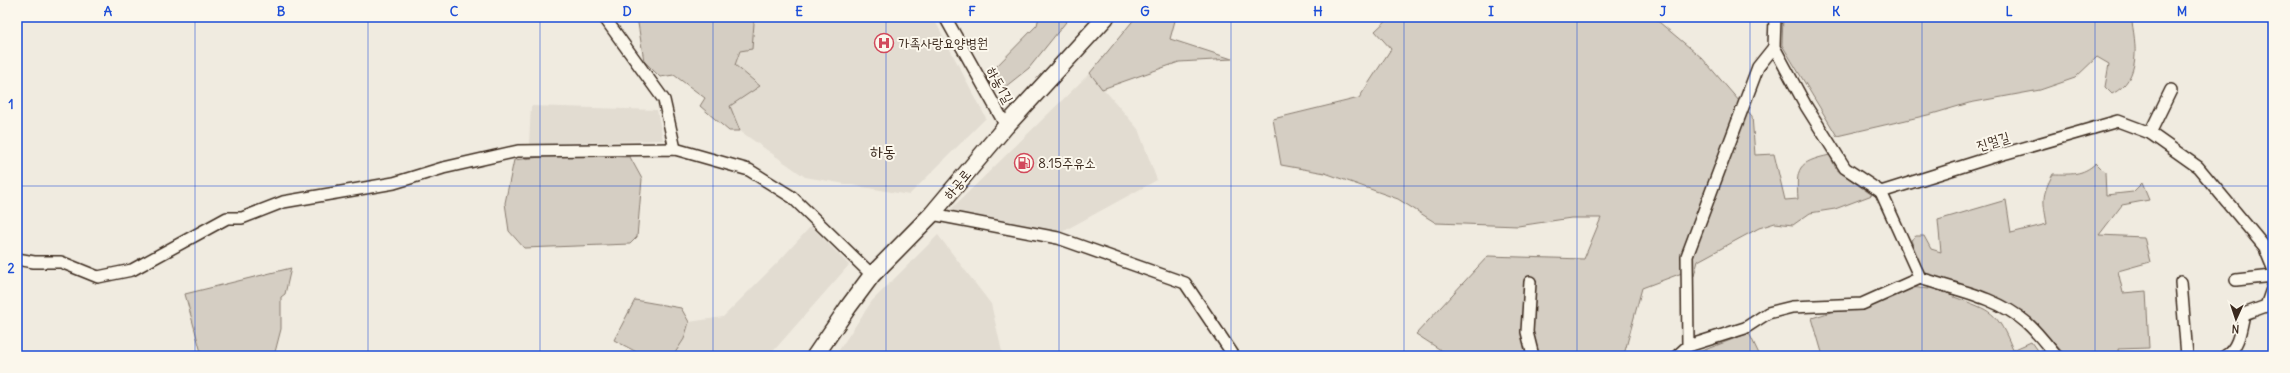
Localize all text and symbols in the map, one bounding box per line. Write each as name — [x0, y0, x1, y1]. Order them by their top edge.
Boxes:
text: A — [104, 3, 113, 20]
text: B — [277, 3, 286, 20]
text: C — [450, 3, 459, 20]
text: D — [622, 3, 632, 20]
text: E — [795, 3, 803, 20]
text: F — [968, 3, 976, 20]
text: G — [1140, 3, 1150, 20]
text: H — [1313, 3, 1323, 20]
text: I — [1488, 3, 1494, 20]
text: J — [1660, 3, 1667, 20]
text: K — [1832, 3, 1841, 20]
text: L — [2005, 3, 2013, 20]
text: M — [2177, 3, 2187, 20]
hospital icon: 가족사랑요양병원 — [873, 32, 895, 54]
place label: 가족사랑요양병원 — [898, 34, 988, 52]
street label: 하동1길 — [983, 63, 1018, 107]
text: 1 — [8, 96, 14, 113]
street label: 진멀길 — [1974, 127, 2012, 155]
district label: 하동 — [870, 141, 896, 161]
fuel station icon: 8.15주유소 — [1013, 152, 1035, 174]
place label: 8.15주유소 — [1038, 154, 1096, 172]
street label: 하공로 — [939, 165, 975, 203]
text: 2 — [7, 260, 15, 277]
north arrow — [2216, 299, 2256, 339]
text: N — [2231, 322, 2240, 336]

